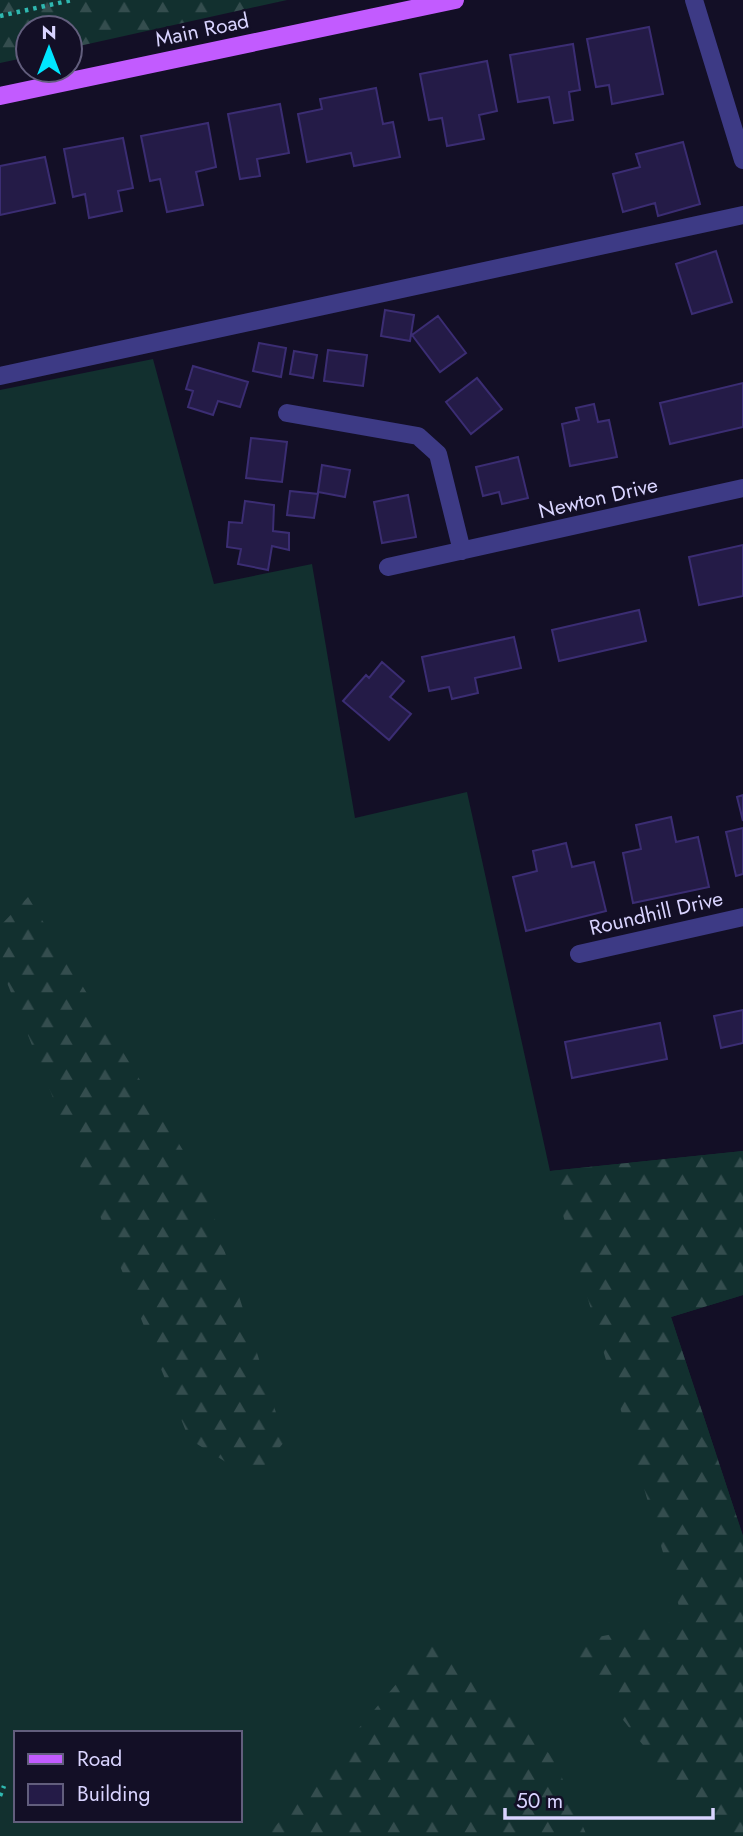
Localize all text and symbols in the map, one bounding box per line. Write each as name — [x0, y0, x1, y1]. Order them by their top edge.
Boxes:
street label: Main Road — [152, 5, 252, 55]
north arrow — [14, 14, 84, 84]
text: N — [41, 19, 57, 46]
street label: Newton Drive — [535, 470, 661, 526]
street label: Roundhill Drive — [586, 883, 726, 943]
legend — [14, 1731, 242, 1822]
text: Road — [77, 1744, 122, 1774]
scale bar — [505, 1776, 713, 1820]
text: Building — [77, 1779, 150, 1809]
text: 50 m — [516, 1786, 563, 1816]

